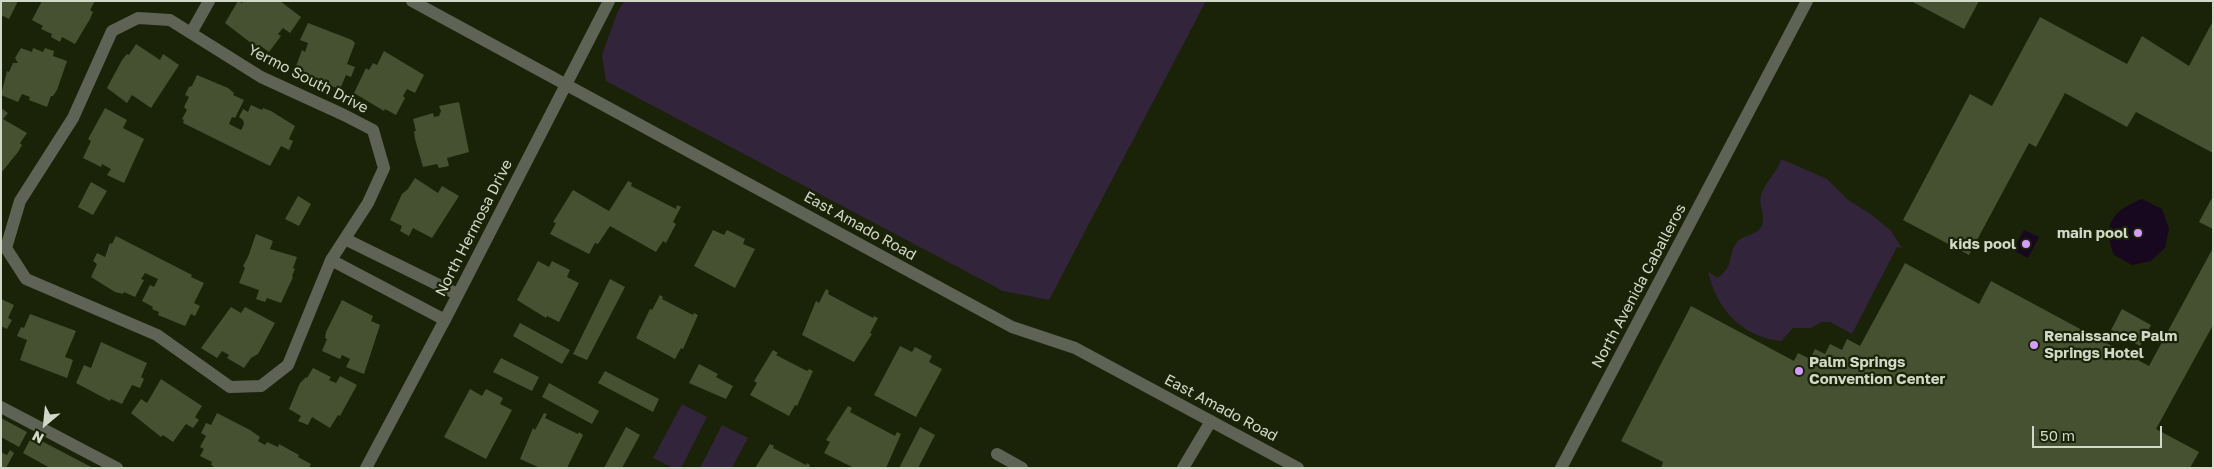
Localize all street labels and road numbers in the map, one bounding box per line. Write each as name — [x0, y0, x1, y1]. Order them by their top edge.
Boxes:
street label: Yermo South Drive — [245, 41, 371, 117]
street label: North Hermosa Drive — [432, 157, 516, 299]
street label: East Amado Road — [801, 188, 919, 264]
street label: North Avenida Caballeros — [1588, 201, 1690, 371]
street label: East Amado Road — [1161, 371, 1281, 445]

